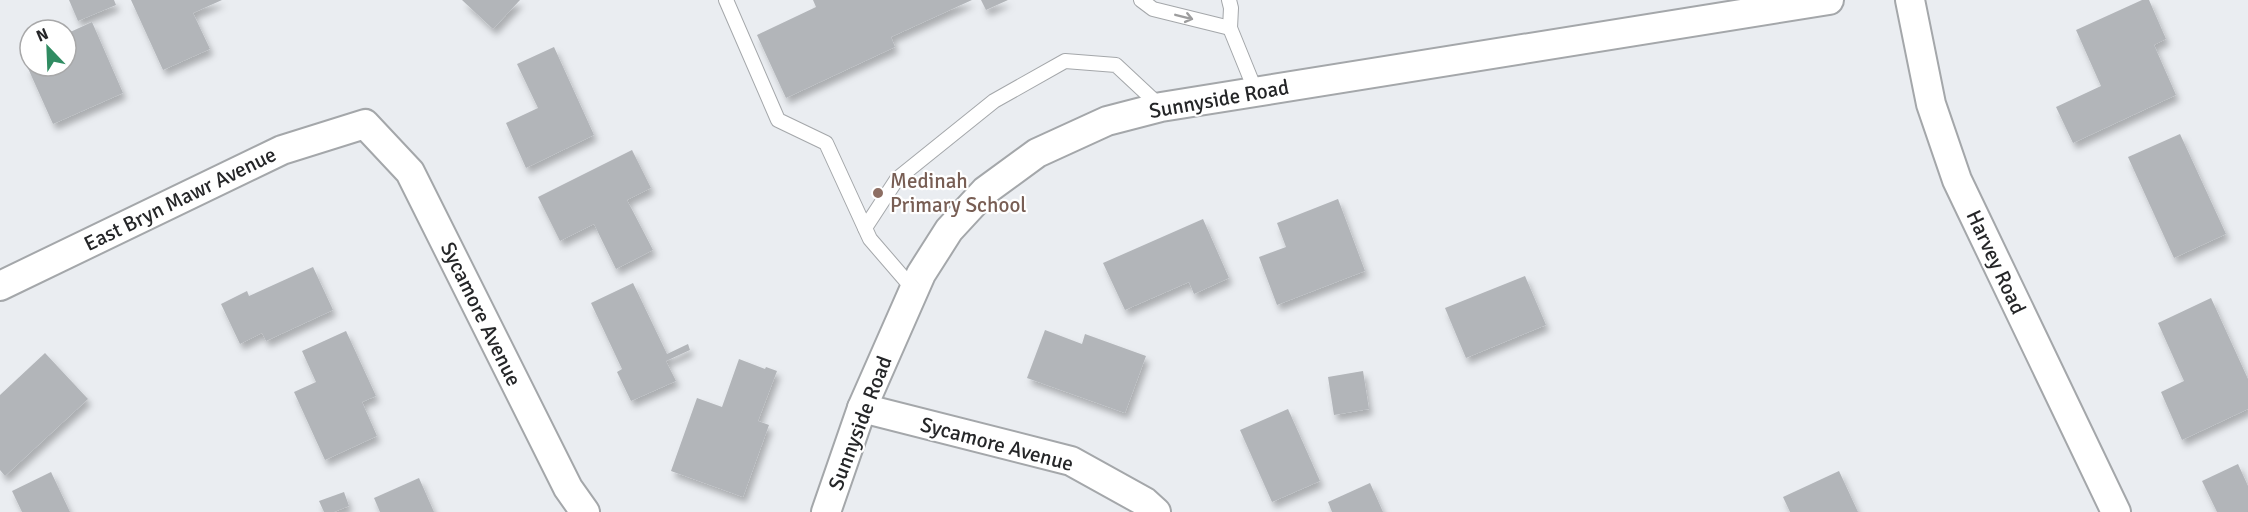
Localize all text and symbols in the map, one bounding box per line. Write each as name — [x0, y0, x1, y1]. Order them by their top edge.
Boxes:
one-way arrow — [1174, 11, 1193, 23]
north arrow — [18, 18, 78, 78]
text: N — [33, 24, 52, 46]
street label: Sunnyside Road — [1147, 74, 1291, 124]
street label: East Bryn Mawr Avenue — [80, 141, 280, 257]
place label: Medinah Primary School — [890, 168, 1026, 218]
marker: Medinah Primary School — [871, 186, 885, 200]
street label: Harvey Road — [1961, 206, 2031, 318]
street label: Sycamore Avenue — [435, 238, 527, 390]
street label: Sunnyside Road — [822, 352, 898, 494]
street label: Sycamore Avenue — [918, 411, 1076, 477]

